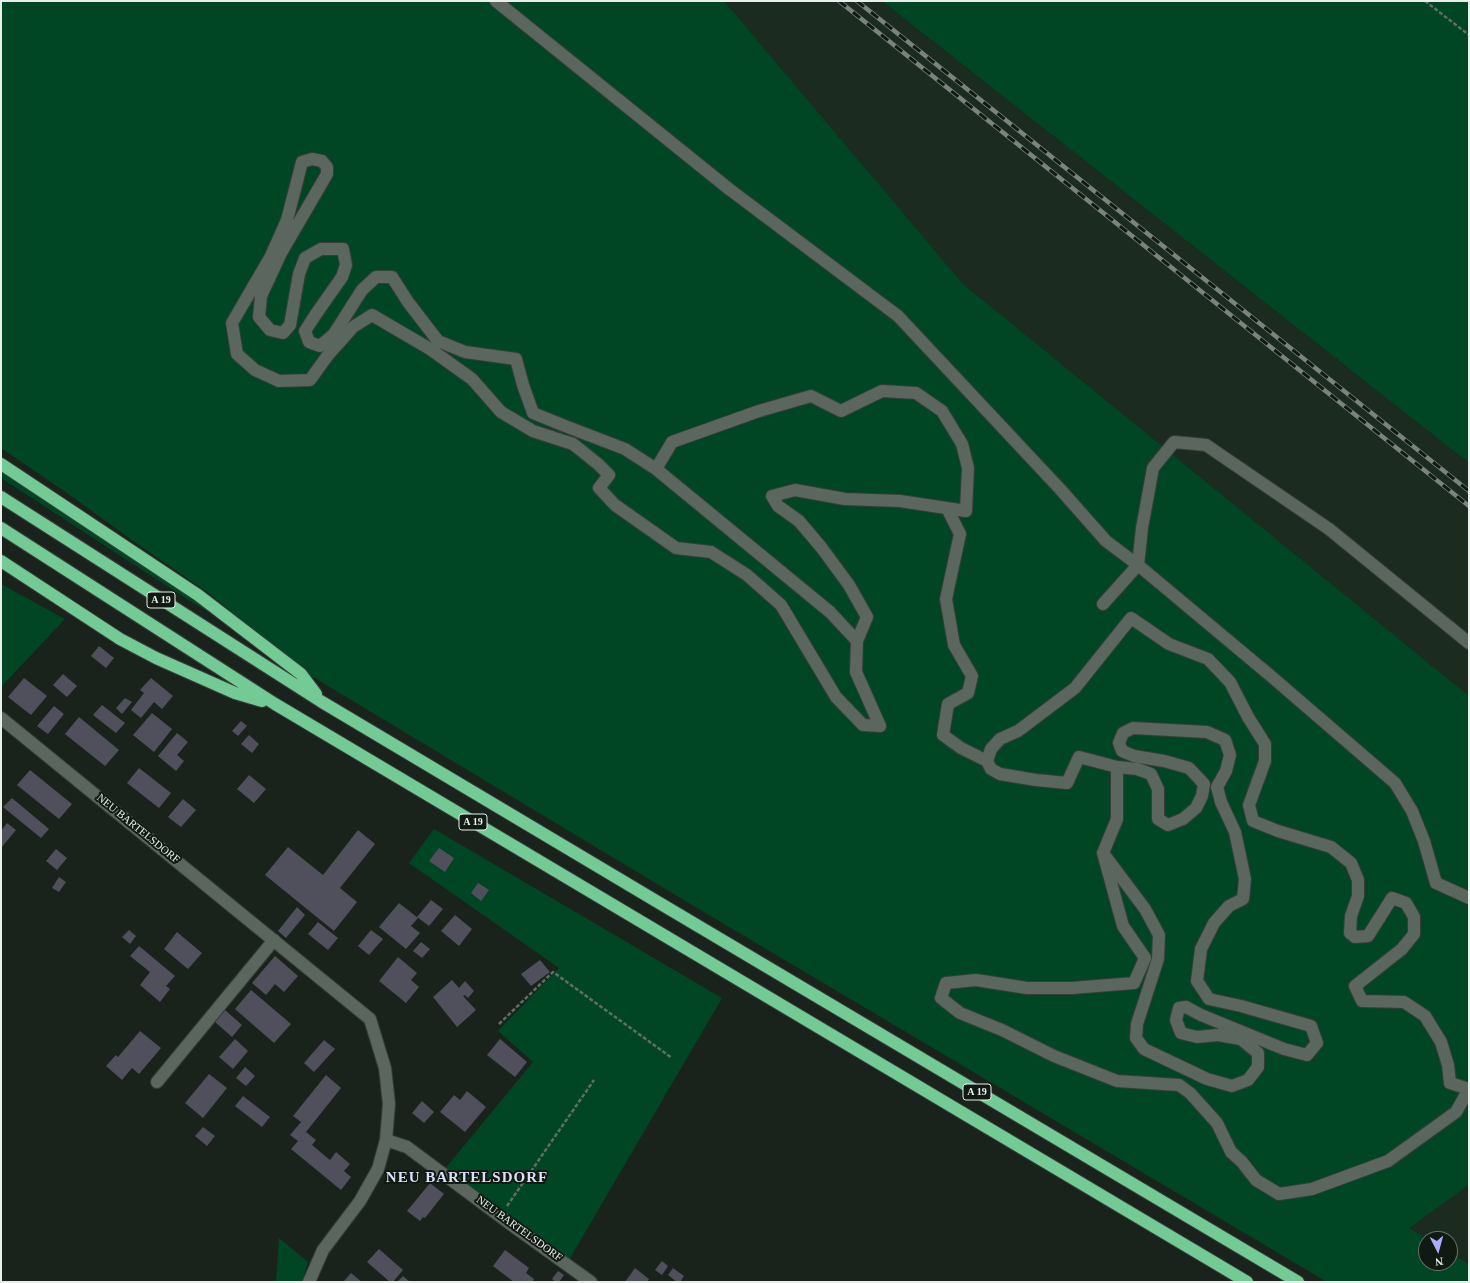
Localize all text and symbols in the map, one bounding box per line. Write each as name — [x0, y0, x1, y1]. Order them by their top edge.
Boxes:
road number: A 19 — [147, 592, 175, 608]
street label: NEU BARTELSDORF — [94, 791, 182, 867]
road number: A 19 — [459, 814, 487, 830]
road number: A 19 — [963, 1084, 991, 1100]
district label: NEU BARTELSDORF — [386, 1169, 548, 1187]
street label: NEU BARTELSDORF — [473, 1193, 565, 1265]
north arrow — [1418, 1231, 1458, 1271]
text: N — [1435, 1256, 1444, 1268]

